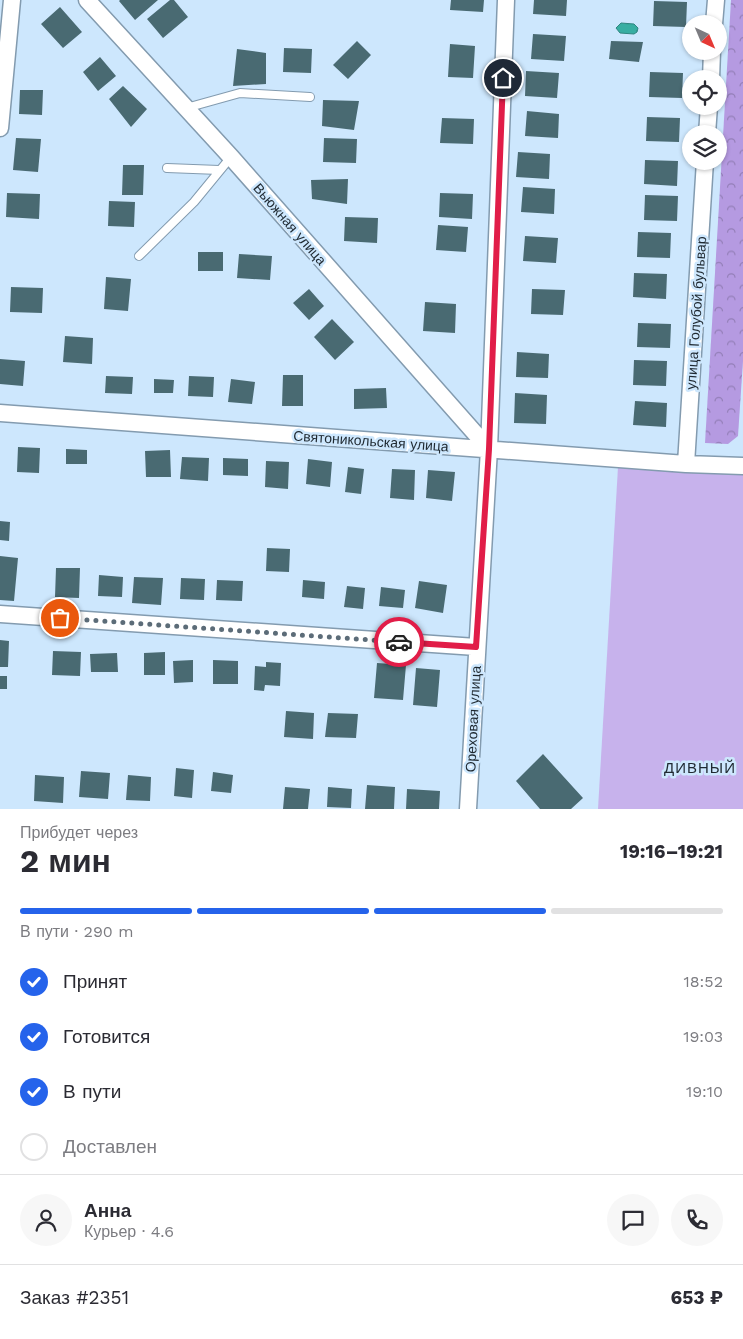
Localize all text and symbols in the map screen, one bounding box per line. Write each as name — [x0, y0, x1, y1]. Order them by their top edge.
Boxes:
north arrow — [682, 15, 728, 60]
map controls — [682, 15, 727, 170]
pin — [482, 57, 524, 99]
icon: home — [489, 64, 517, 92]
button: locate — [682, 70, 727, 115]
button: layers — [682, 125, 727, 170]
street label: Вьюжная улица — [250, 180, 330, 268]
street label: улица Голубой бульвар — [683, 236, 709, 390]
street label: Святоникольская улица — [293, 428, 450, 454]
pin — [39, 597, 81, 639]
icon: bag — [46, 604, 74, 632]
courier — [374, 617, 424, 667]
icon: car — [385, 628, 413, 656]
street label: Ореховая улица — [462, 665, 484, 773]
district label: ДИВНЫЙ — [664, 759, 736, 777]
text: Прибудет через — [20, 823, 138, 842]
text: 19:16–19:21 — [620, 840, 723, 863]
text: 2 мин — [20, 842, 111, 880]
text: В пути · 290 m — [20, 922, 133, 941]
icon: check — [20, 968, 48, 996]
text: Принят — [63, 970, 127, 993]
text: 18:52 — [684, 972, 723, 991]
icon: check — [20, 1023, 48, 1051]
text: Готовится — [63, 1025, 150, 1048]
text: 19:03 — [683, 1027, 723, 1046]
icon: check — [20, 1078, 48, 1106]
text: В пути — [63, 1080, 121, 1103]
text: 19:10 — [686, 1082, 723, 1101]
text: Доставлен — [63, 1135, 157, 1158]
button: person — [20, 1194, 72, 1246]
button: chat — [607, 1194, 659, 1246]
button: phone — [671, 1194, 723, 1246]
text: Анна — [84, 1199, 131, 1222]
text: Курьер · 4.6 — [84, 1222, 174, 1241]
text: Заказ #2351 — [20, 1286, 129, 1309]
text: 653 ₽ — [670, 1286, 723, 1309]

